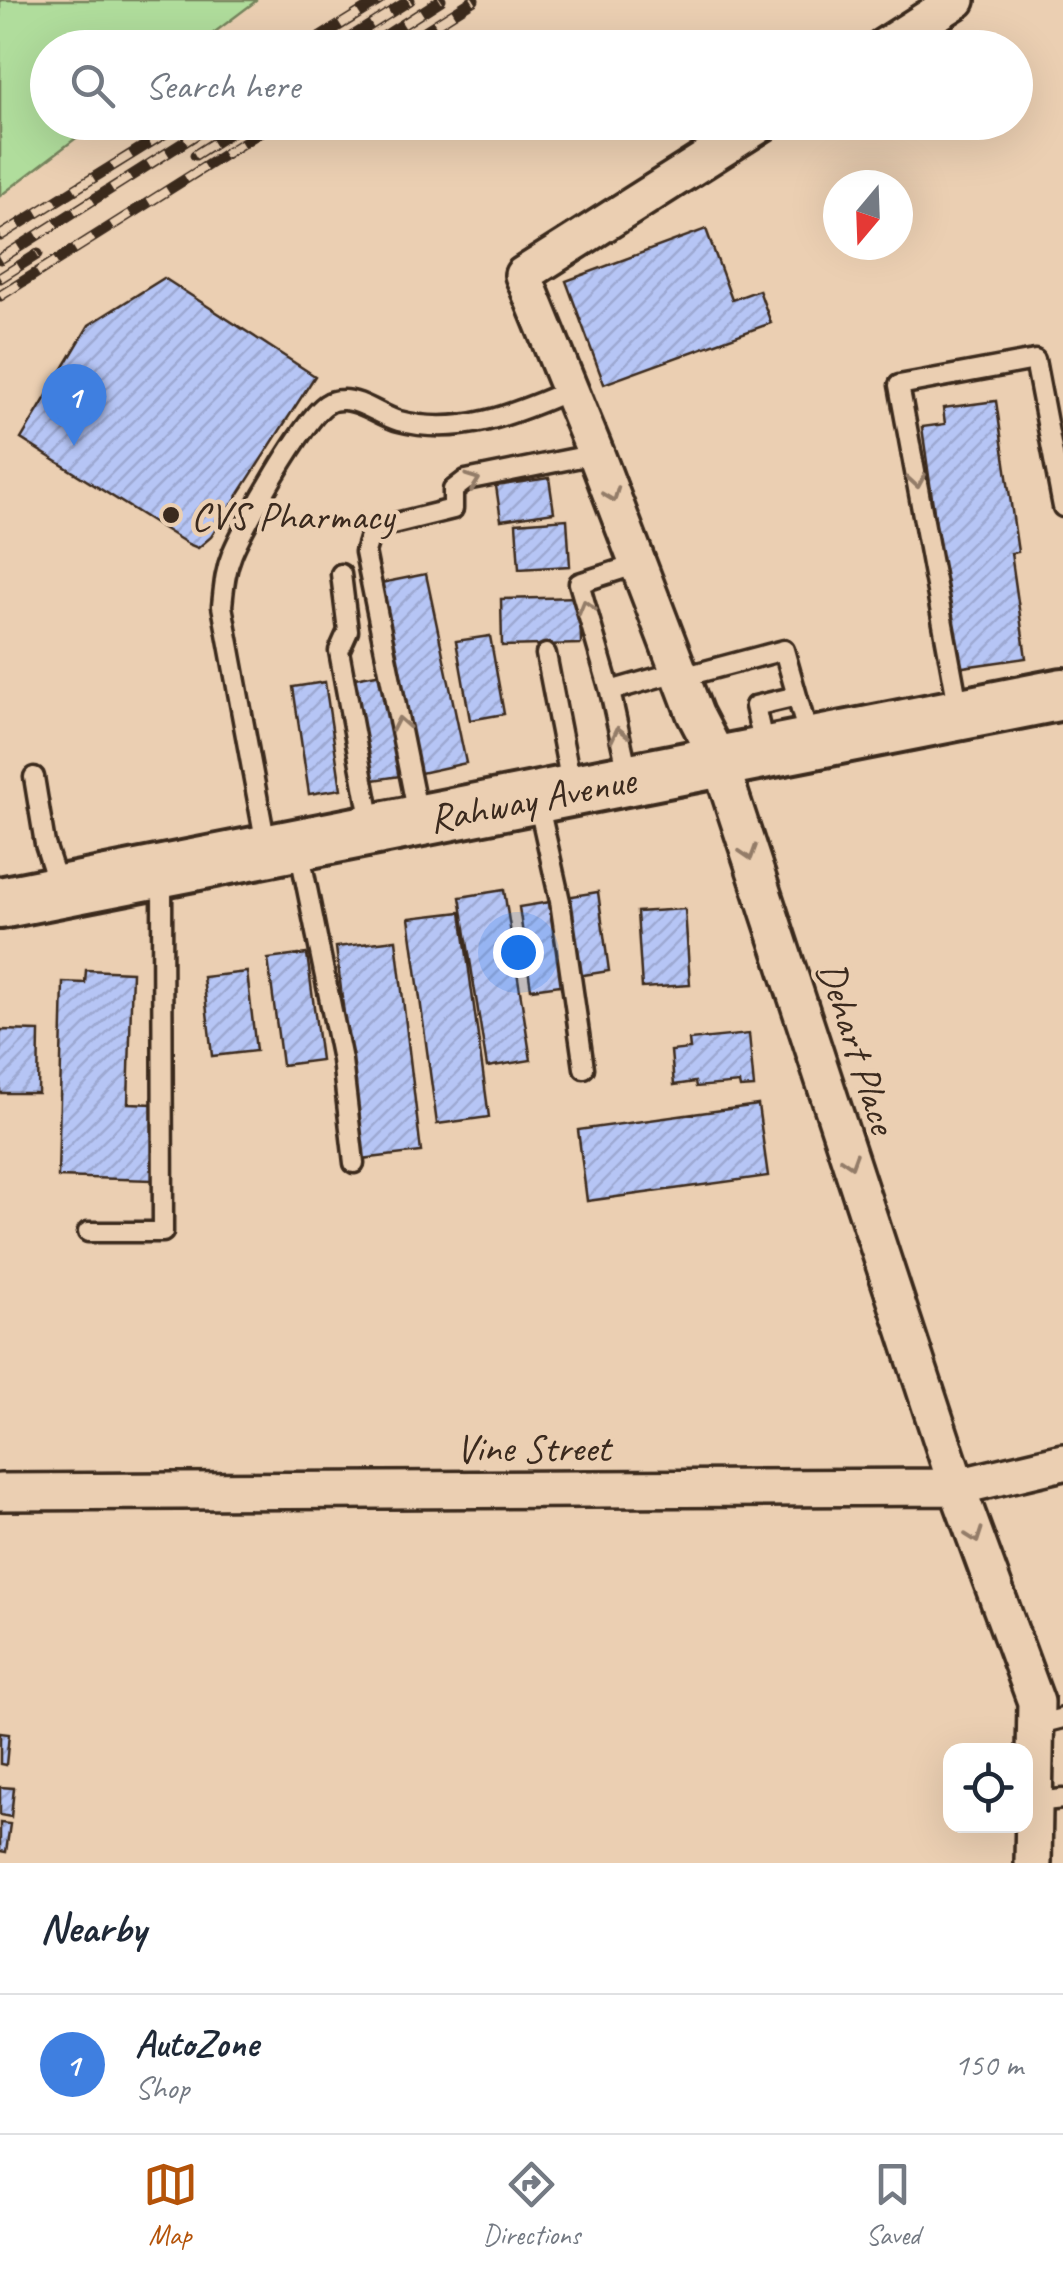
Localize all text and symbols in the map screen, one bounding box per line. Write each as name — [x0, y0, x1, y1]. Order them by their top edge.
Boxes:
search box — [30, 30, 1033, 140]
icon: search — [65, 58, 120, 113]
text: Search here — [145, 62, 300, 109]
north arrow — [823, 170, 913, 260]
pin: 1 — [42, 364, 106, 446]
one-way arrow — [905, 472, 926, 489]
one-way arrow — [463, 473, 481, 493]
one-way arrow — [600, 486, 621, 503]
place label: CVS Pharmacy — [191, 491, 396, 541]
marker: CVS Pharmacy — [160, 504, 182, 526]
one-way arrow — [577, 599, 598, 616]
one-way arrow — [390, 716, 411, 733]
one-way arrow — [610, 726, 631, 743]
street label: Rahway Avenue — [425, 754, 642, 844]
one-way arrow — [738, 843, 758, 860]
your location — [493, 927, 544, 978]
street label: Dehart Place — [806, 955, 909, 1142]
one-way arrow — [839, 1152, 859, 1169]
street label: Vine Street — [456, 1423, 614, 1473]
one-way arrow — [963, 1527, 984, 1544]
map controls — [943, 1743, 1033, 1833]
button: locate — [943, 1743, 1033, 1833]
text: Nearby — [40, 1902, 146, 1955]
text: AutoZone — [135, 2020, 258, 2067]
text: 1 — [65, 2044, 80, 2085]
text: 150 m — [954, 2044, 1023, 2085]
text: Shop — [135, 2067, 189, 2108]
tab: Map — [143, 2157, 198, 2252]
tab: Directions — [483, 2157, 580, 2252]
tab: Saved — [865, 2157, 920, 2252]

